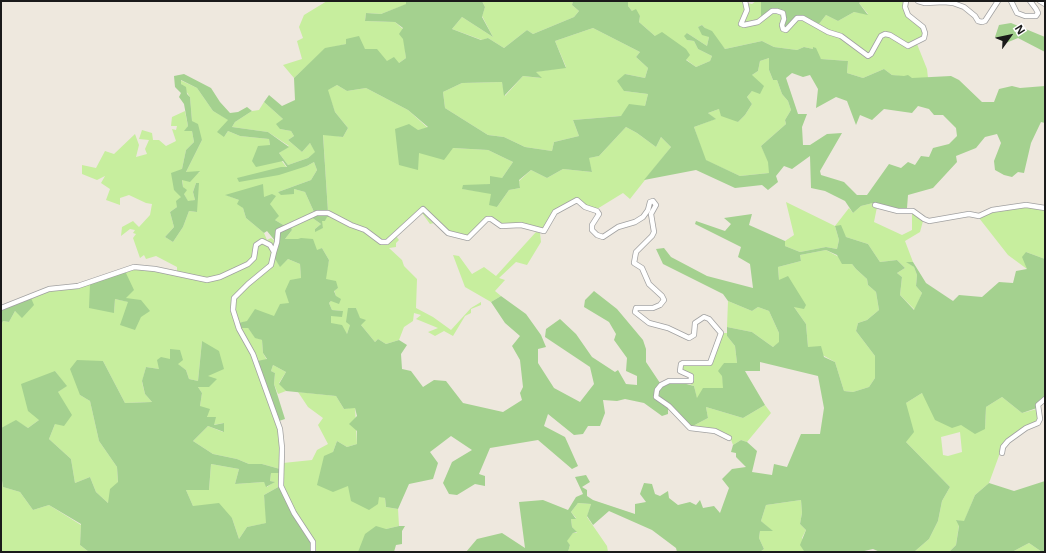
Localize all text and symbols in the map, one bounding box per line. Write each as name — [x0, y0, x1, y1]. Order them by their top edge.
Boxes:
north arrow — [990, 16, 1030, 56]
text: N — [1012, 21, 1029, 37]

